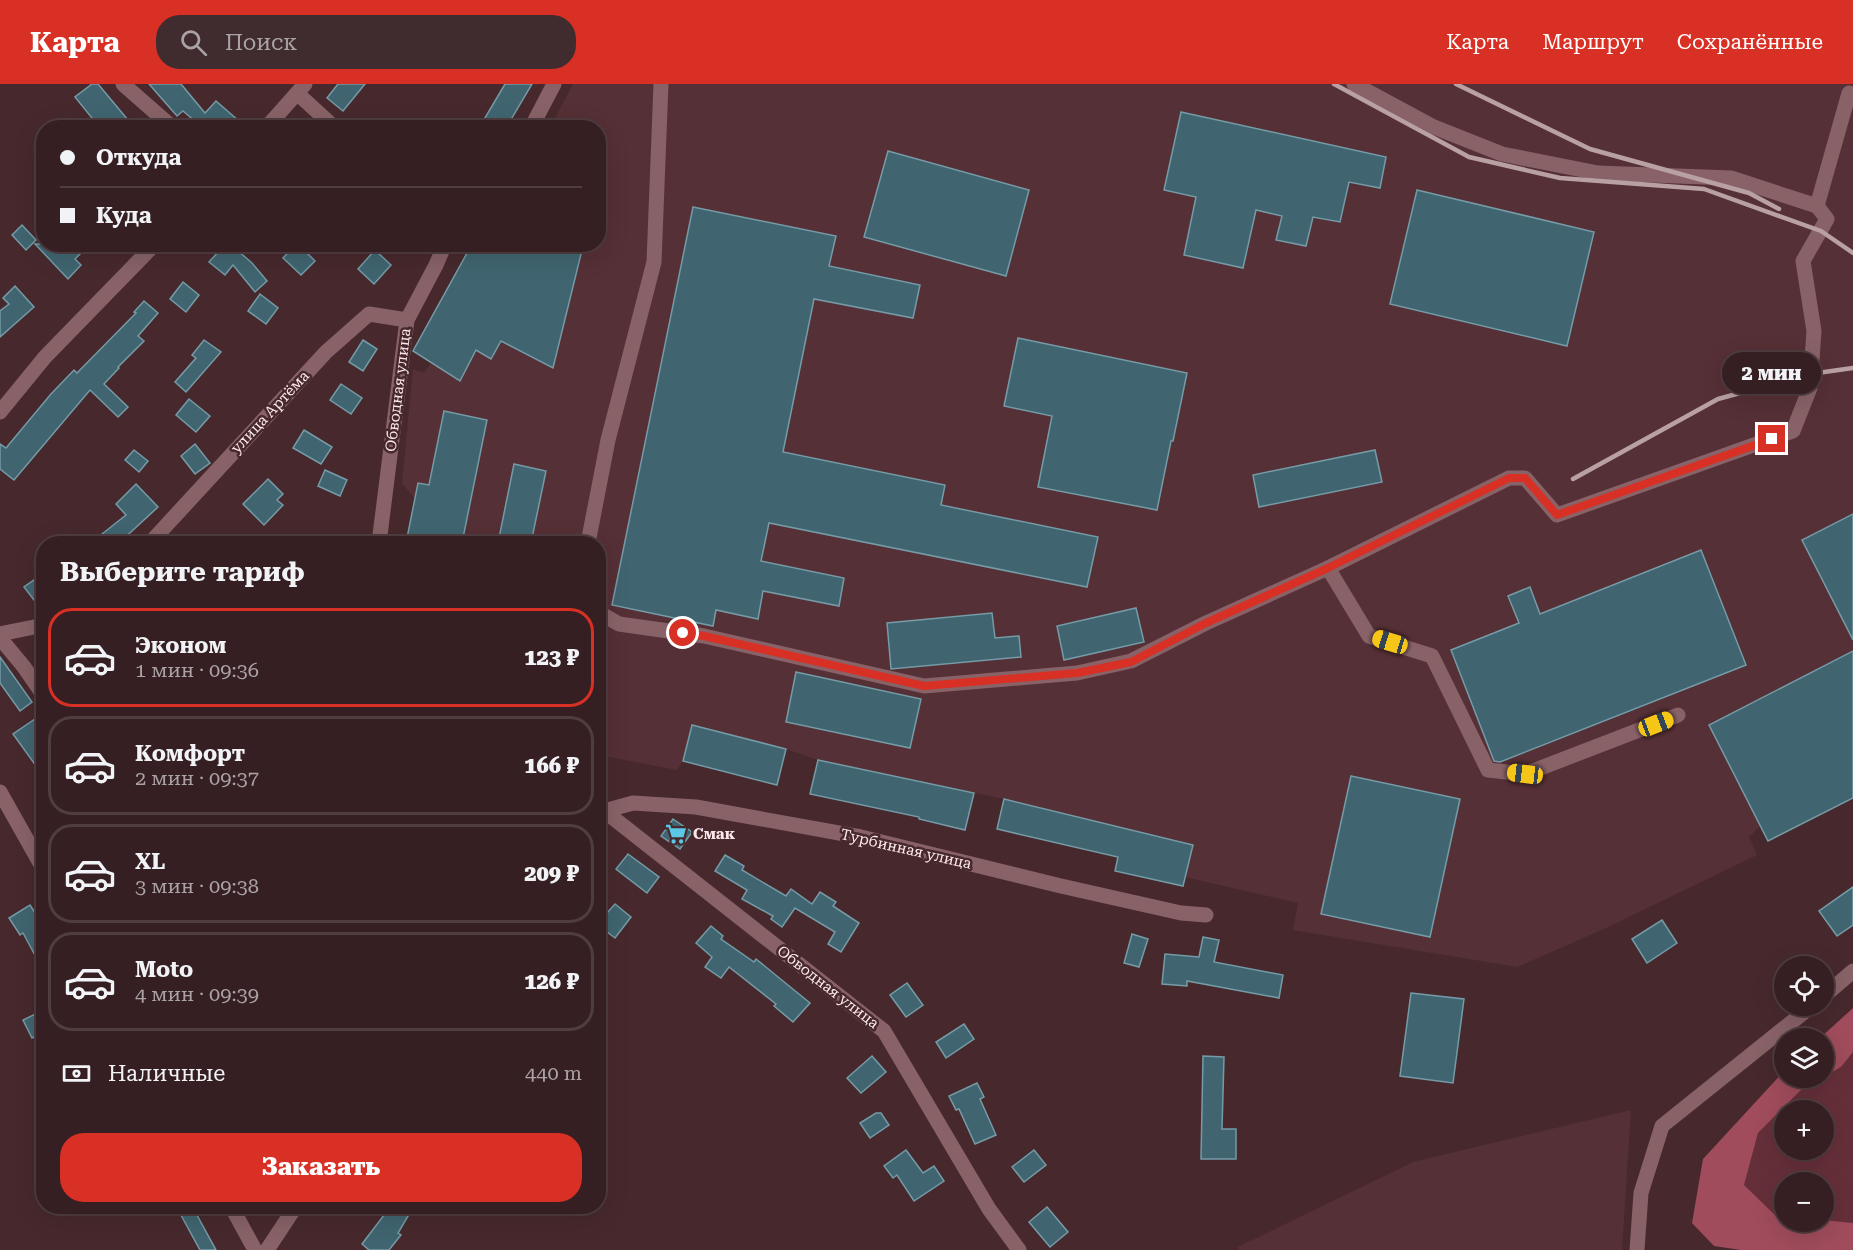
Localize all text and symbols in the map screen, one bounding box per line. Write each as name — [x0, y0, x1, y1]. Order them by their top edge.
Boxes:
search box — [156, 15, 576, 69]
text: Карта — [30, 26, 120, 59]
icon: search — [177, 26, 210, 59]
text: Поиск — [225, 30, 297, 55]
text: Карта — [1446, 30, 1509, 54]
text: Маршрут — [1542, 30, 1644, 54]
text: Сохранённые — [1677, 30, 1823, 54]
text: Откуда — [96, 145, 181, 170]
text: Куда — [96, 203, 152, 228]
street label: Обводная улица — [381, 327, 415, 453]
callout: 2 мин — [1722, 352, 1822, 394]
text: 2 мин — [1741, 361, 1802, 385]
street label: улица Артёма — [227, 367, 313, 457]
route end — [1758, 425, 1785, 452]
text: Выберите тариф — [60, 556, 305, 588]
route start — [669, 619, 696, 646]
car — [1370, 628, 1410, 656]
icon: car — [63, 631, 117, 685]
text: Эконом — [135, 633, 226, 658]
text: 123 ₽ — [524, 645, 579, 670]
text: 1 мин · 09:36 — [135, 658, 259, 682]
car — [1636, 709, 1676, 739]
icon: car — [63, 739, 117, 793]
text: Комфорт — [135, 741, 245, 766]
text: 166 ₽ — [524, 753, 579, 778]
car — [1506, 763, 1544, 785]
text: 2 мин · 09:37 — [135, 766, 259, 790]
supermarket icon: Смак — [664, 822, 688, 846]
place label: Смак — [693, 825, 736, 843]
street label: Турбинная улица — [839, 825, 973, 873]
icon: car — [63, 847, 117, 901]
text: XL — [135, 849, 165, 874]
text: 209 ₽ — [524, 861, 579, 886]
text: 3 мин · 09:38 — [135, 874, 259, 898]
street label: Обводная улица — [773, 942, 883, 1032]
icon: car — [63, 955, 117, 1009]
map controls — [1774, 956, 1834, 1232]
button: locate — [1774, 956, 1834, 1016]
text: Moto — [135, 957, 193, 982]
text: 126 ₽ — [524, 969, 579, 994]
text: 4 мин · 09:39 — [135, 982, 259, 1006]
button: layers — [1774, 1028, 1834, 1088]
icon: cash — [60, 1057, 93, 1090]
text: Наличные — [108, 1061, 225, 1086]
text: 440 m — [525, 1061, 582, 1085]
button: + — [1774, 1100, 1834, 1160]
button: Заказать — [60, 1133, 582, 1202]
button: − — [1774, 1172, 1834, 1232]

